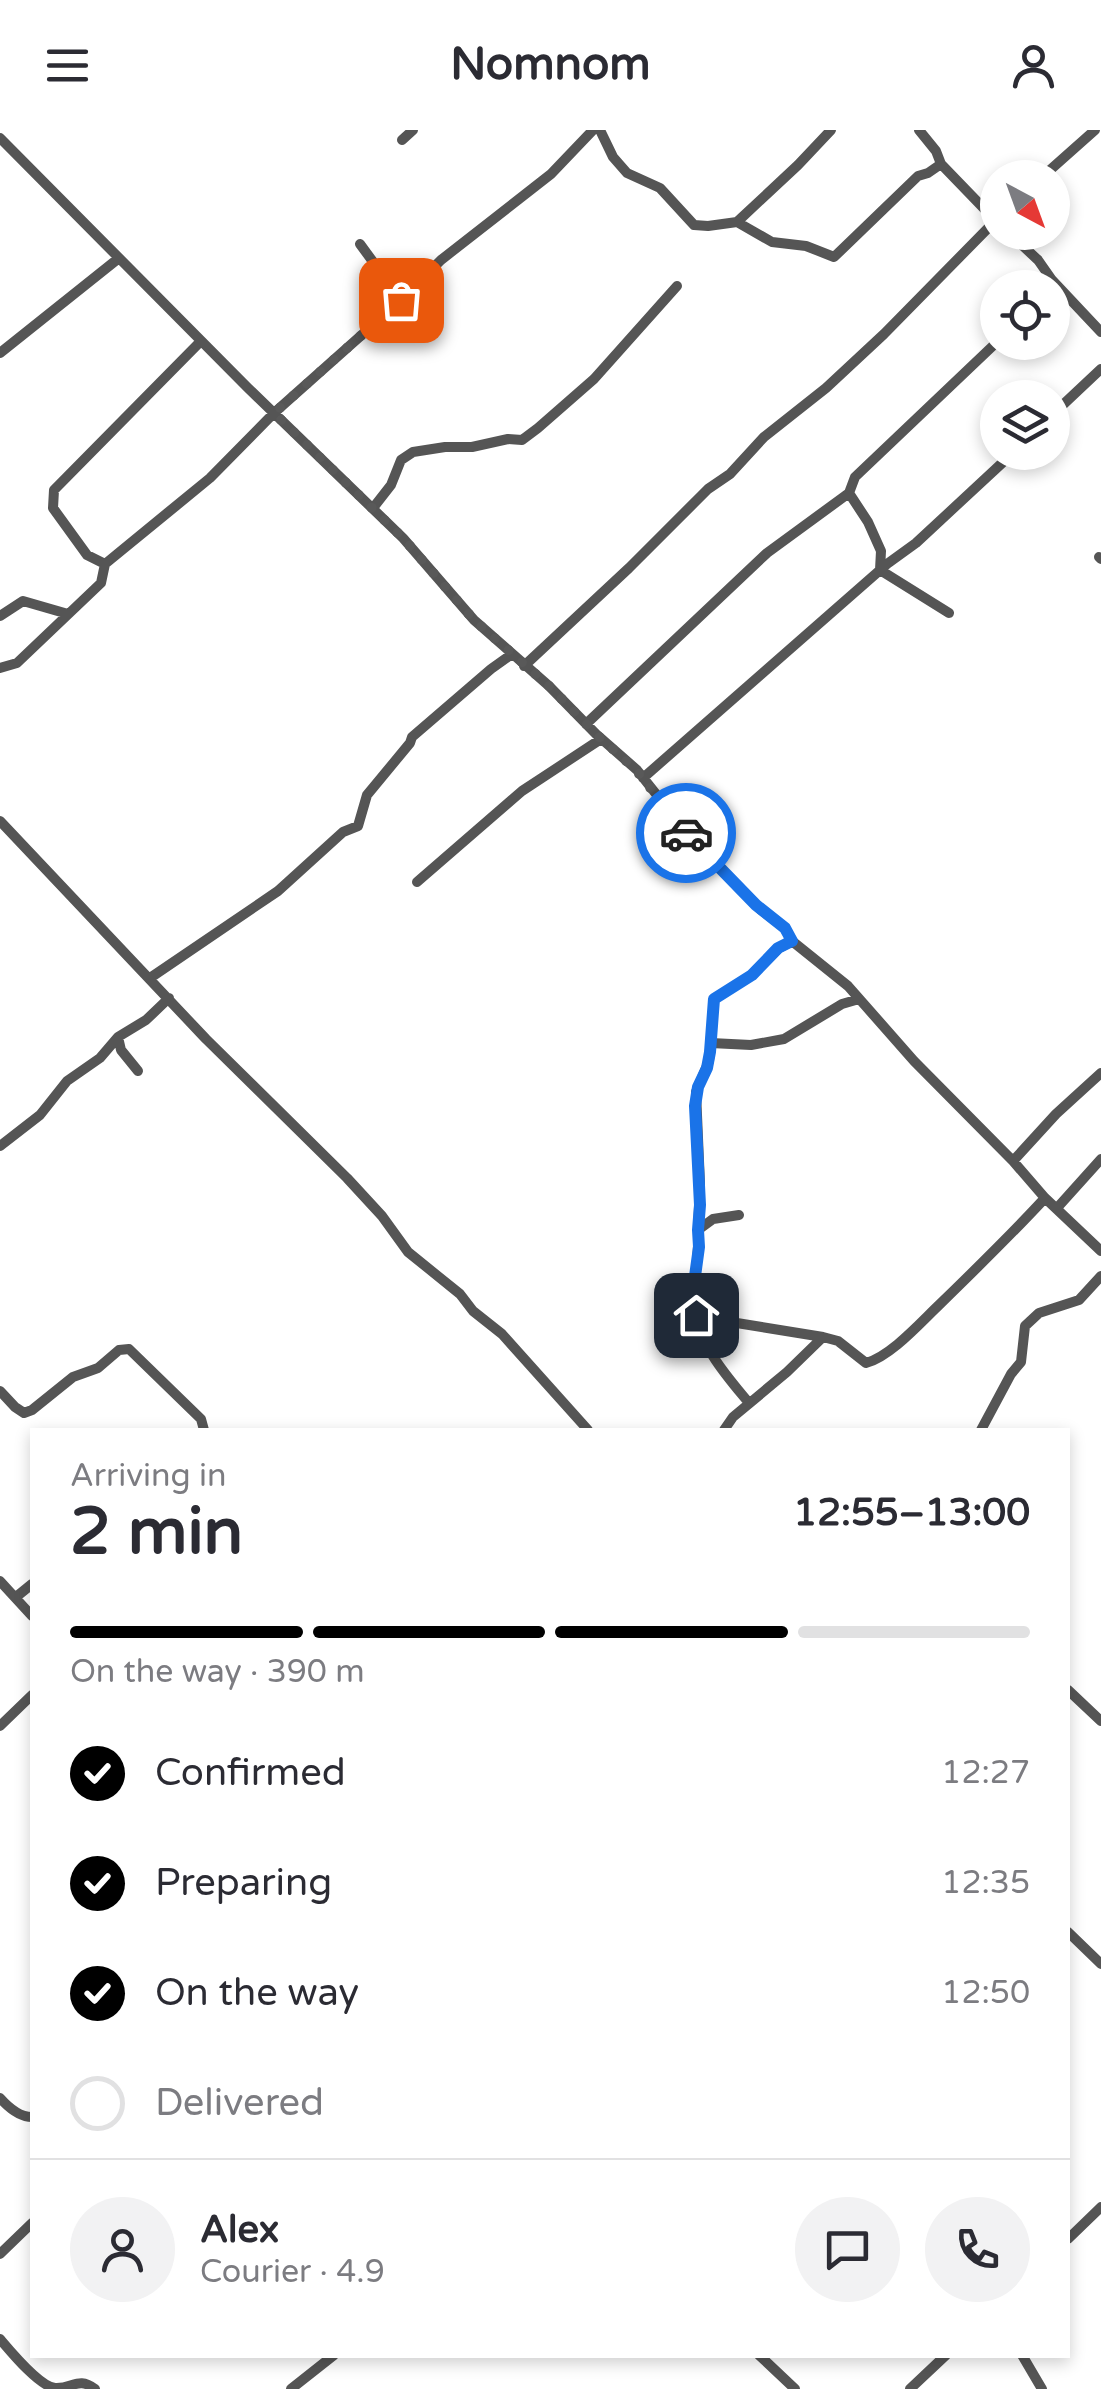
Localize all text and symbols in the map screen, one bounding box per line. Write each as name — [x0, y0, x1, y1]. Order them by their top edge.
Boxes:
icon: menu — [40, 38, 95, 93]
text: Nomnom — [450, 38, 651, 92]
icon: person — [1006, 38, 1061, 93]
north arrow — [980, 160, 1070, 250]
map controls — [980, 160, 1070, 470]
pin — [359, 258, 444, 343]
button: locate — [980, 270, 1070, 360]
icon: bag — [374, 273, 429, 328]
button: layers — [980, 380, 1070, 470]
courier — [636, 783, 736, 883]
icon: car — [659, 806, 714, 861]
pin — [654, 1273, 739, 1358]
icon: home — [669, 1288, 724, 1343]
text: Arriving in — [70, 1457, 227, 1495]
text: 12:55–13:00 — [793, 1490, 1030, 1536]
text: 2 min — [70, 1493, 243, 1572]
text: On the way · 390 m — [70, 1653, 365, 1691]
icon: check — [70, 1746, 125, 1801]
text: Confirmed — [155, 1750, 346, 1796]
text: 12:27 — [941, 1754, 1030, 1792]
icon: check — [70, 1856, 125, 1911]
text: Preparing — [155, 1860, 332, 1906]
text: 12:35 — [941, 1864, 1030, 1902]
icon: check — [70, 1966, 125, 2021]
text: On the way — [155, 1970, 359, 2016]
text: 12:50 — [941, 1974, 1030, 2012]
text: Delivered — [155, 2080, 324, 2126]
button: person — [70, 2197, 175, 2302]
button: chat — [795, 2197, 900, 2302]
button: phone — [925, 2197, 1030, 2302]
text: Alex — [200, 2207, 279, 2253]
text: Courier · 4.9 — [200, 2253, 385, 2291]

